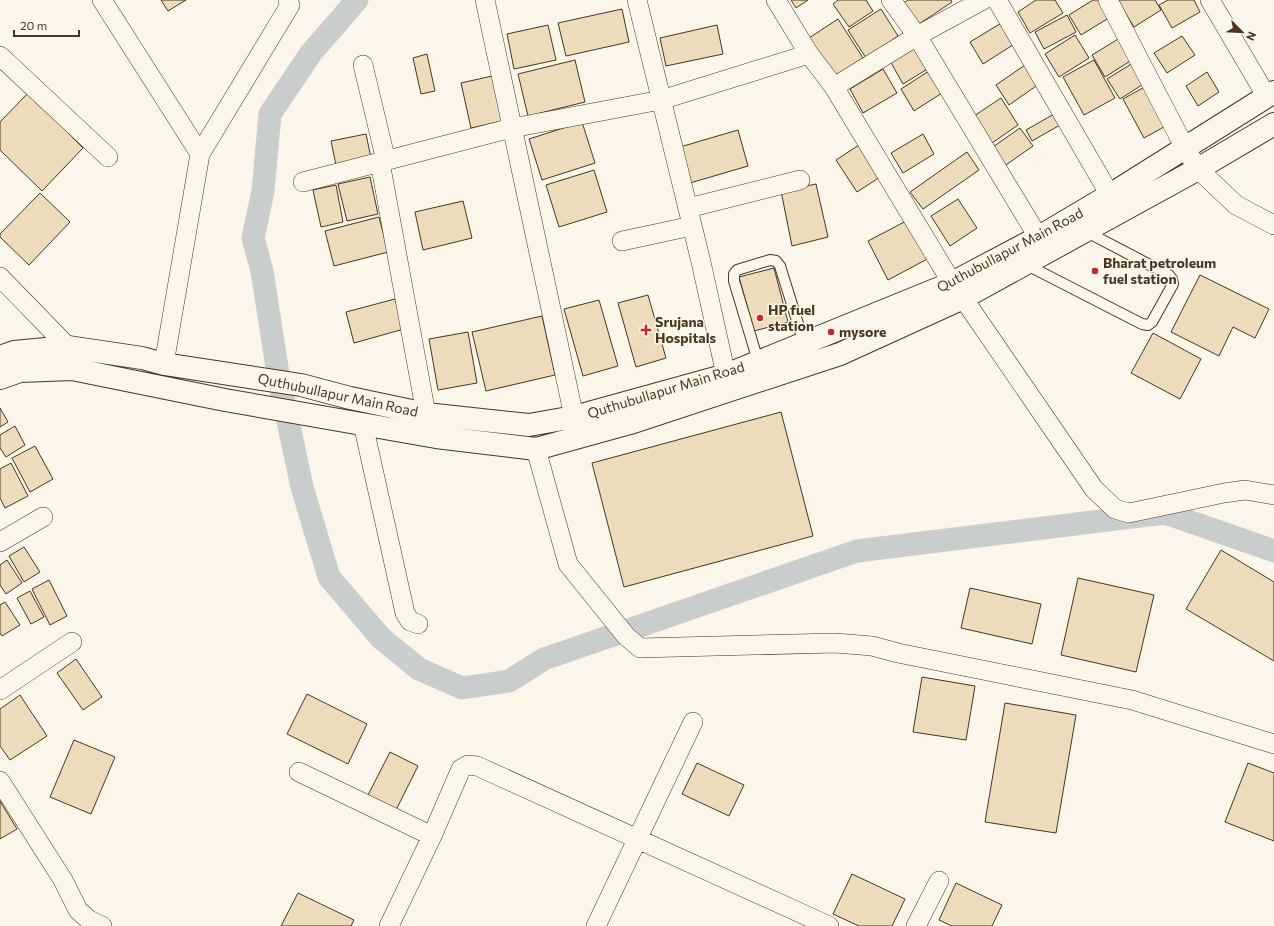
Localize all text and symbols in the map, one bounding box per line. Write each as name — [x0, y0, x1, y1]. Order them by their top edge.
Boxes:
scale bar — [14, 12, 79, 38]
north arrow — [1222, 12, 1262, 52]
text: 20 m — [20, 18, 47, 32]
text: N — [1244, 30, 1259, 43]
street label: Quthubullapur Main Road — [934, 204, 1086, 295]
place label: Bharat petroleum fuel station — [1103, 254, 1216, 287]
marker: Bharat petroleum fuel station — [1090, 266, 1100, 276]
place label: HP fuel station — [768, 301, 815, 334]
place label: Srujana Hospitals — [655, 313, 717, 346]
marker: HP fuel station — [755, 313, 765, 323]
place label: mysore — [839, 323, 886, 340]
marker: Srujana Hospitals — [640, 324, 652, 336]
marker: mysore — [826, 327, 836, 337]
street label: Quthubullapur Main Road — [585, 358, 746, 422]
street label: Quthubullapur Main Road — [256, 369, 420, 420]

